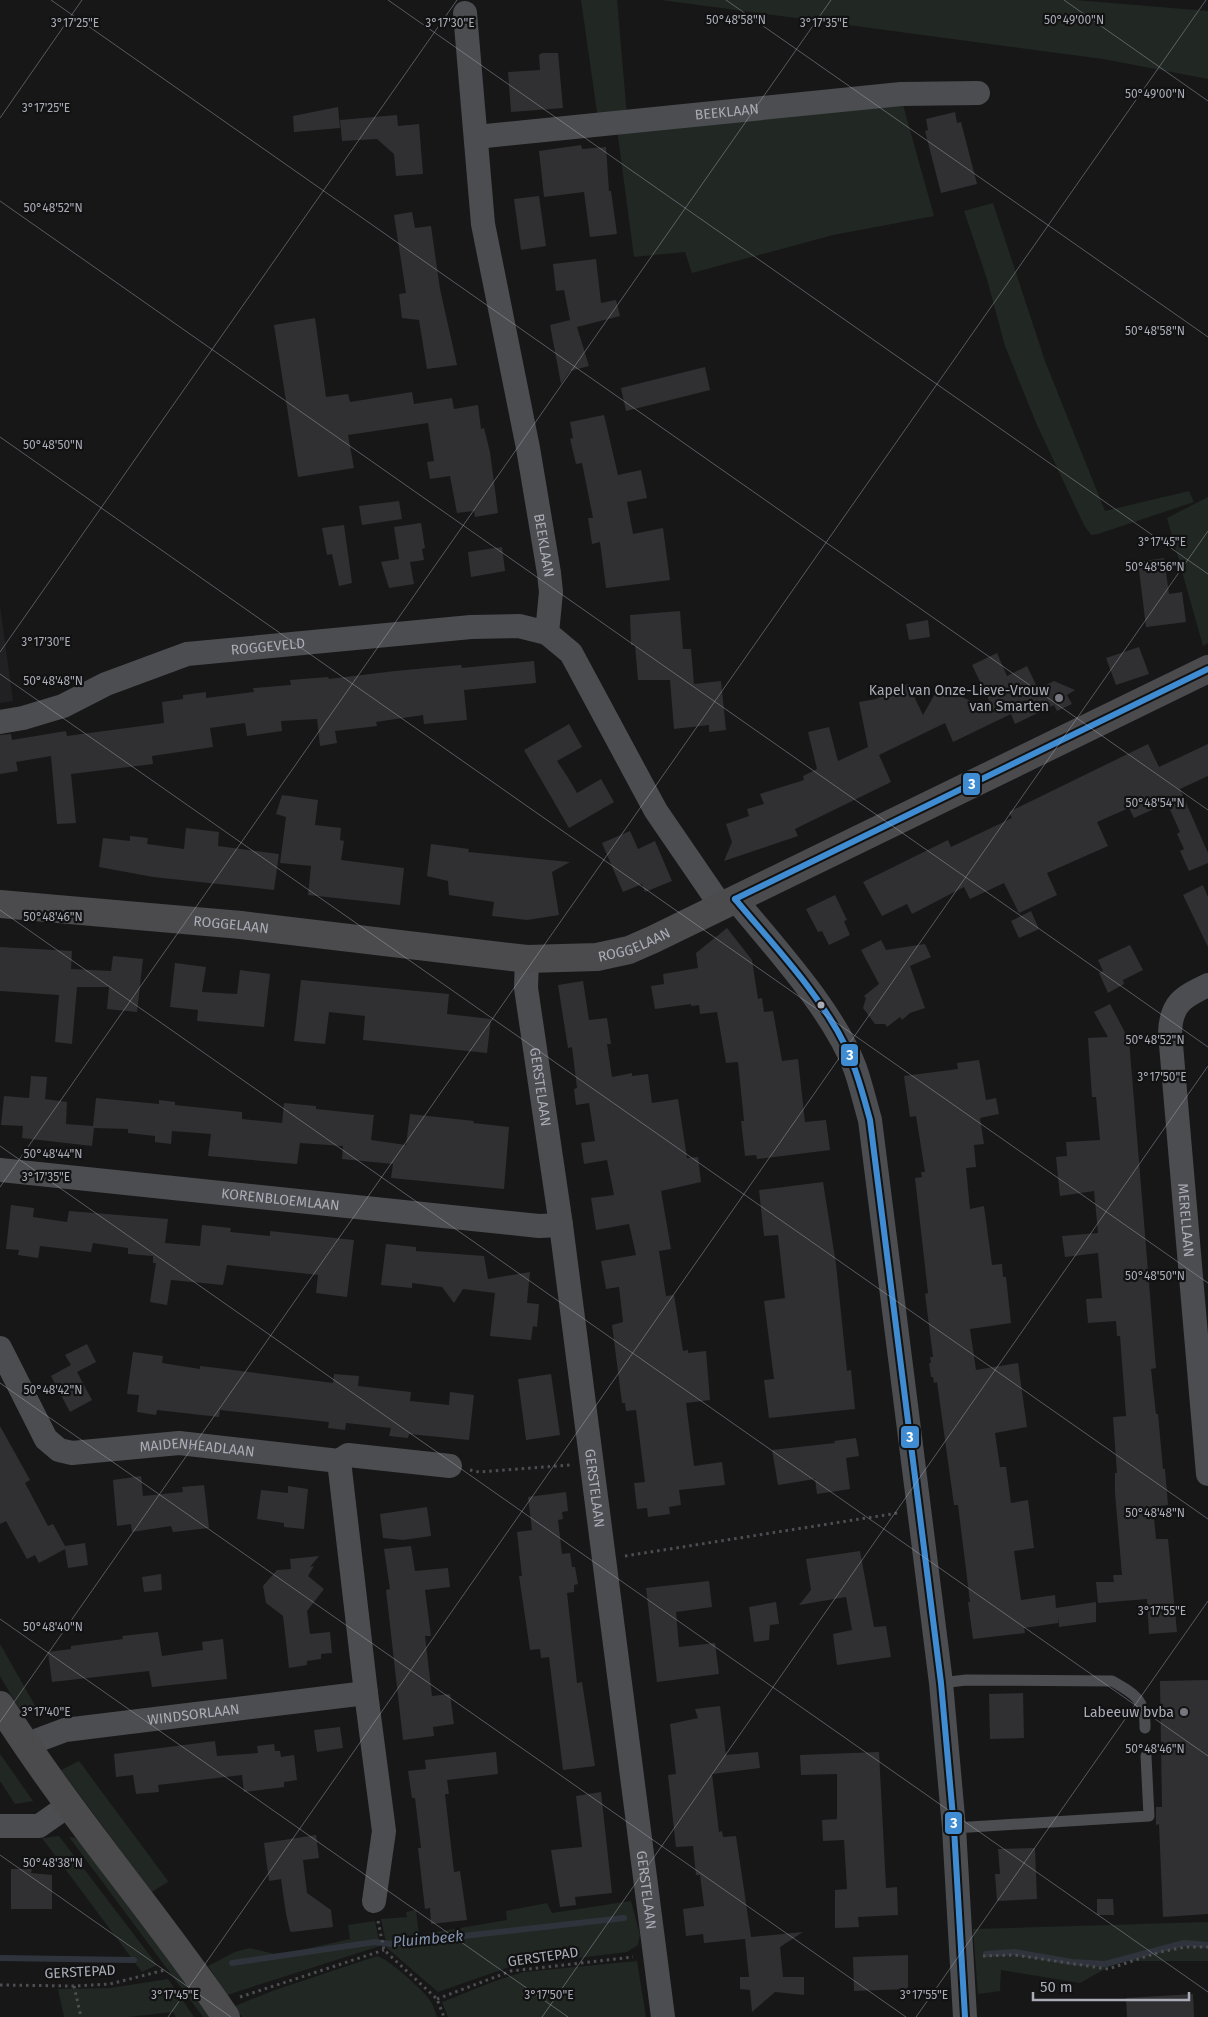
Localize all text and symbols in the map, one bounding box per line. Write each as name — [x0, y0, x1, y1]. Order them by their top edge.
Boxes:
text: 50°48'58"N — [706, 13, 766, 27]
text: 50°49'00"N — [1044, 13, 1104, 27]
text: 3°17'25"E — [51, 16, 99, 30]
text: 3°17'30"E — [425, 16, 475, 30]
text: 3°17'35"E — [800, 16, 848, 30]
text: 50°49'00"N — [1125, 87, 1185, 101]
street label: BEEKLAAN — [694, 100, 760, 123]
text: 3°17'25"E — [22, 101, 70, 115]
text: 50°48'52"N — [23, 201, 83, 215]
text: 50°48'58"N — [1125, 324, 1185, 338]
text: 50°48'50"N — [23, 438, 83, 452]
street label: BEEKLAAN — [531, 512, 558, 579]
text: 3°17'45"E — [1138, 535, 1186, 549]
text: 50°48'56"N — [1125, 560, 1185, 574]
street label: ROGGEVELD — [230, 634, 306, 658]
text: 3°17'30"E — [21, 635, 71, 649]
text: 50°48'48"N — [23, 674, 83, 688]
place label: Kapel van Onze-Lieve-Vrouw van Smarten — [869, 682, 1049, 715]
marker: Kapel van Onze-Lieve-Vrouw van Smarten — [1053, 692, 1065, 704]
line badge: 3 — [962, 772, 981, 796]
text: 3 — [967, 776, 976, 793]
text: 50°48'54"N — [1125, 796, 1185, 810]
text: 50°48'46"N — [23, 910, 83, 924]
street label: ROGGELAAN — [193, 912, 270, 937]
street label: ROGGELAAN — [596, 924, 673, 965]
unlabelled marker — [816, 1000, 826, 1010]
text: 50°48'52"N — [1125, 1033, 1185, 1047]
line badge: 3 — [840, 1043, 859, 1067]
street label: GERSTELAAN — [526, 1046, 555, 1127]
text: 3 — [845, 1047, 854, 1064]
text: 3°17'50"E — [1137, 1070, 1187, 1084]
text: 50°48'44"N — [23, 1147, 83, 1161]
text: 3°17'35"E — [22, 1170, 70, 1184]
street label: MERELLAAN — [1174, 1183, 1198, 1258]
street label: KORENBLOEMLAAN — [220, 1185, 340, 1214]
text: 50°48'50"N — [1125, 1269, 1185, 1283]
text: 50°48'42"N — [23, 1383, 83, 1397]
line badge: 3 — [900, 1425, 920, 1449]
text: 3 — [905, 1429, 914, 1446]
street label: MAIDENHEADLAAN — [139, 1435, 256, 1460]
street label: GERSTELAAN — [581, 1448, 608, 1529]
text: 50°48'48"N — [1125, 1506, 1185, 1520]
text: 3°17'55"E — [1138, 1604, 1186, 1618]
text: 50°48'40"N — [23, 1620, 83, 1634]
street label: WINDSORLAAN — [146, 1700, 240, 1728]
place label: Labeeuw bvba — [1083, 1704, 1174, 1721]
text: 3°17'40"E — [21, 1705, 71, 1719]
marker: Labeeuw bvba — [1178, 1706, 1190, 1718]
text: 50°48'46"N — [1125, 1742, 1185, 1756]
line badge: 3 — [944, 1811, 963, 1835]
text: 3 — [949, 1815, 958, 1832]
street label: GERSTELAAN — [633, 1849, 660, 1930]
text: 50°48'38"N — [23, 1856, 83, 1870]
water label: Pluimbeek — [392, 1927, 464, 1951]
street label: GERSTEPAD — [507, 1944, 579, 1970]
street label: GERSTEPAD — [44, 1962, 116, 1982]
scale bar — [1033, 1970, 1189, 2002]
text: 50 m — [1040, 1978, 1073, 1996]
text: 3°17'45"E — [151, 1988, 199, 2002]
text: 3°17'50"E — [524, 1988, 574, 2002]
text: 3°17'55"E — [900, 1988, 948, 2002]

